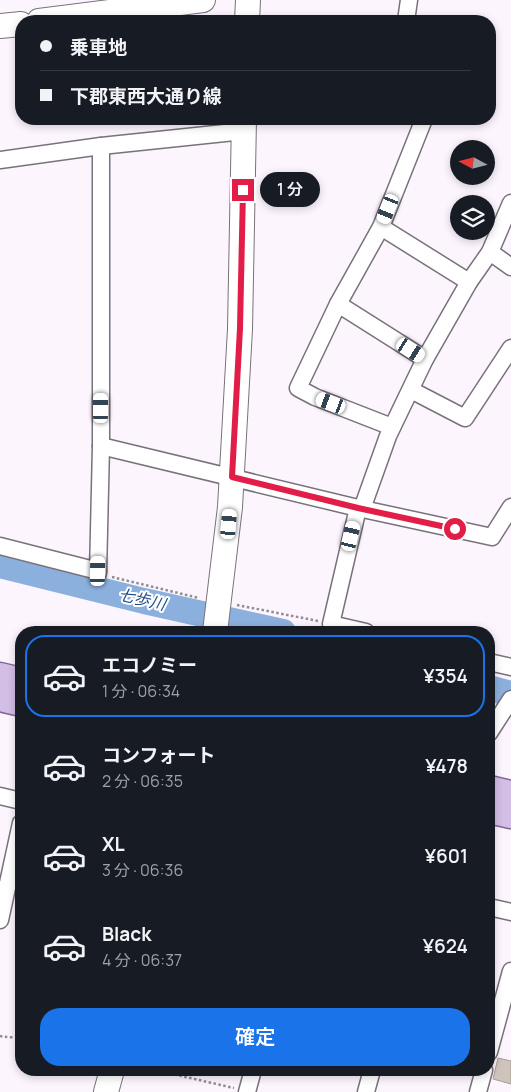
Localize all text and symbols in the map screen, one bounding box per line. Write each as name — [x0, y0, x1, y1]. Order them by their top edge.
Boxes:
text: 乗車地 — [70, 34, 127, 60]
text: 下郡東西大通り線 — [70, 83, 222, 109]
north arrow — [450, 140, 495, 185]
map controls — [450, 140, 495, 240]
callout: 1 分 — [260, 172, 320, 208]
text: 1 分 — [277, 178, 303, 200]
route end — [232, 179, 254, 201]
car — [375, 192, 400, 226]
button: layers — [450, 195, 495, 240]
car — [394, 336, 427, 364]
car — [314, 391, 347, 415]
car — [93, 393, 108, 423]
car — [220, 508, 237, 540]
route start — [444, 518, 466, 540]
car — [340, 520, 361, 552]
car — [90, 556, 105, 586]
water label: 七歩川 — [116, 583, 170, 616]
text: エコノミー — [102, 652, 197, 678]
icon: car — [42, 654, 87, 699]
text: ¥354 — [423, 663, 468, 689]
text: 1 分 · 06:34 — [102, 680, 180, 702]
text: コンフォート — [102, 742, 215, 768]
icon: car — [42, 744, 87, 789]
text: ¥478 — [425, 753, 468, 779]
text: 2 分 · 06:35 — [102, 770, 183, 792]
text: XL — [102, 831, 125, 857]
icon: car — [42, 834, 87, 879]
text: ¥601 — [425, 843, 468, 869]
text: 3 分 · 06:36 — [102, 859, 183, 881]
text: Black — [102, 921, 151, 947]
icon: car — [42, 924, 87, 969]
text: ¥624 — [423, 933, 468, 959]
text: 4 分 · 06:37 — [102, 949, 182, 971]
button: 確定 — [40, 1008, 470, 1066]

